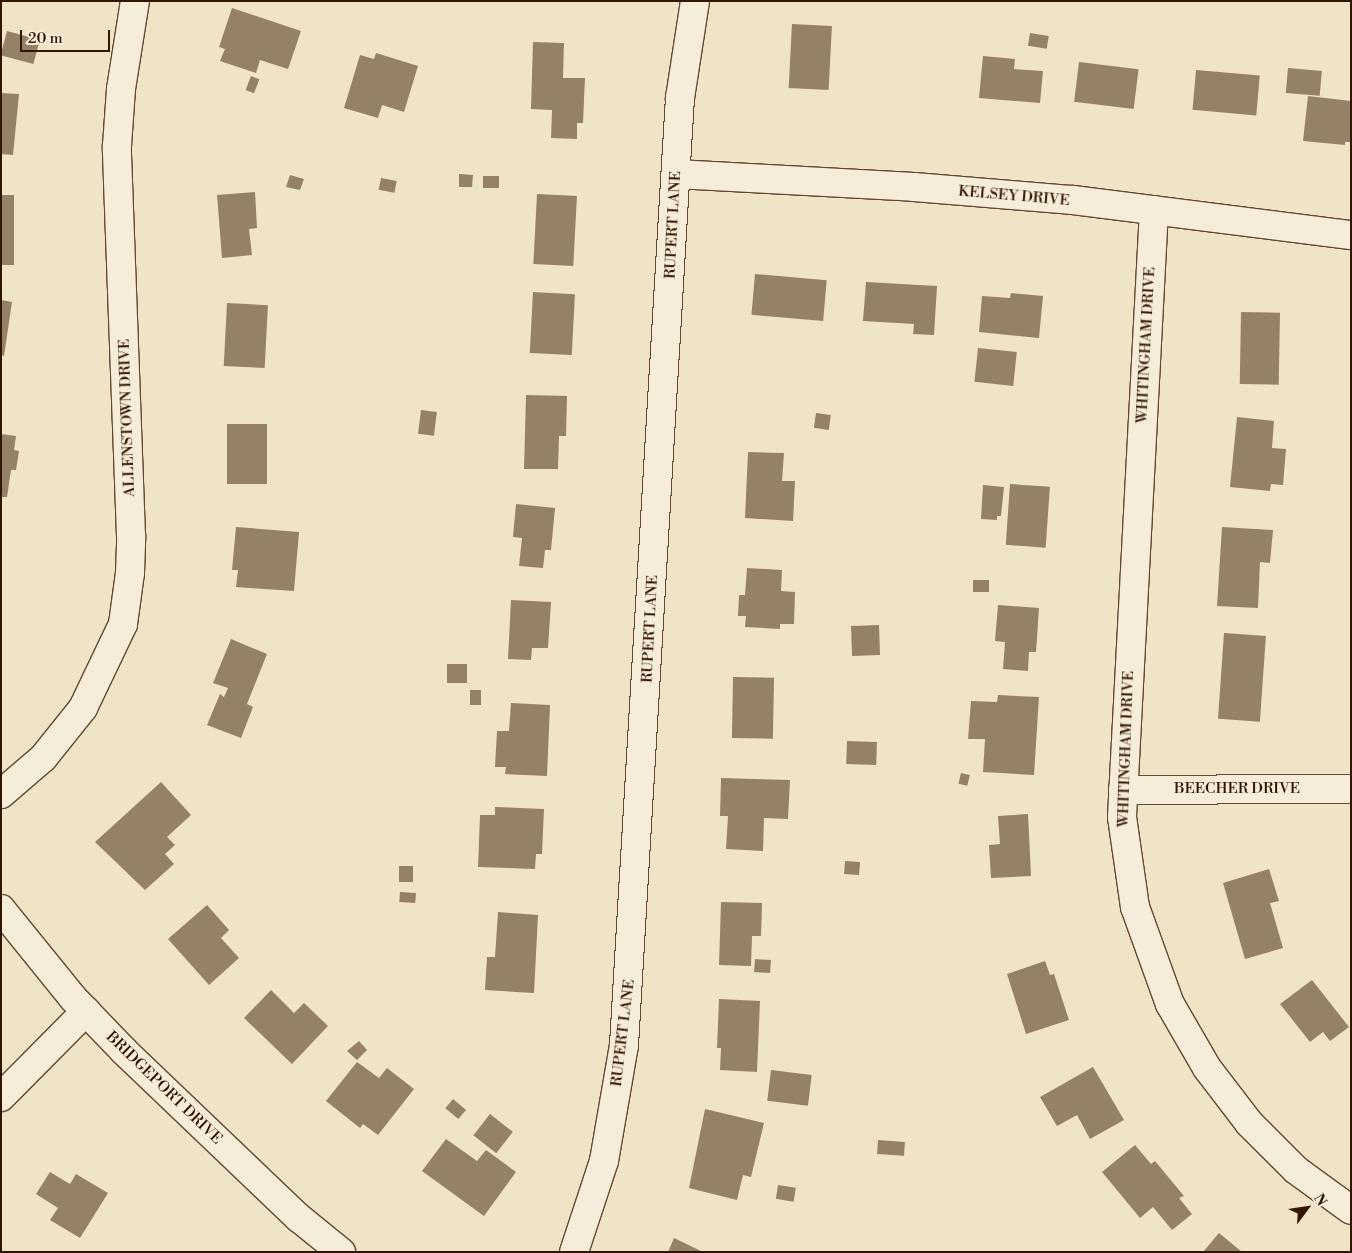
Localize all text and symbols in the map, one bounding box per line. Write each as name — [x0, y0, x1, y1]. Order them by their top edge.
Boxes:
scale bar — [22, 20, 112, 52]
text: 20 m — [28, 29, 63, 48]
street label: RUPERT LANE — [661, 171, 685, 279]
street label: KELSEY DRIVE — [957, 182, 1071, 210]
street label: WHITINGHAM DRIVE — [1133, 266, 1159, 424]
street label: ALLENSTOWN DRIVE — [115, 339, 139, 497]
street label: RUPERT LANE — [638, 575, 662, 683]
street label: WHITINGHAM DRIVE — [1114, 670, 1138, 828]
street label: BEECHER DRIVE — [1174, 780, 1300, 798]
street label: RUPERT LANE — [607, 978, 639, 1088]
street label: BRIDGEPORT DRIVE — [102, 1028, 226, 1148]
north arrow — [1282, 1183, 1332, 1233]
text: N — [1309, 1191, 1330, 1210]

